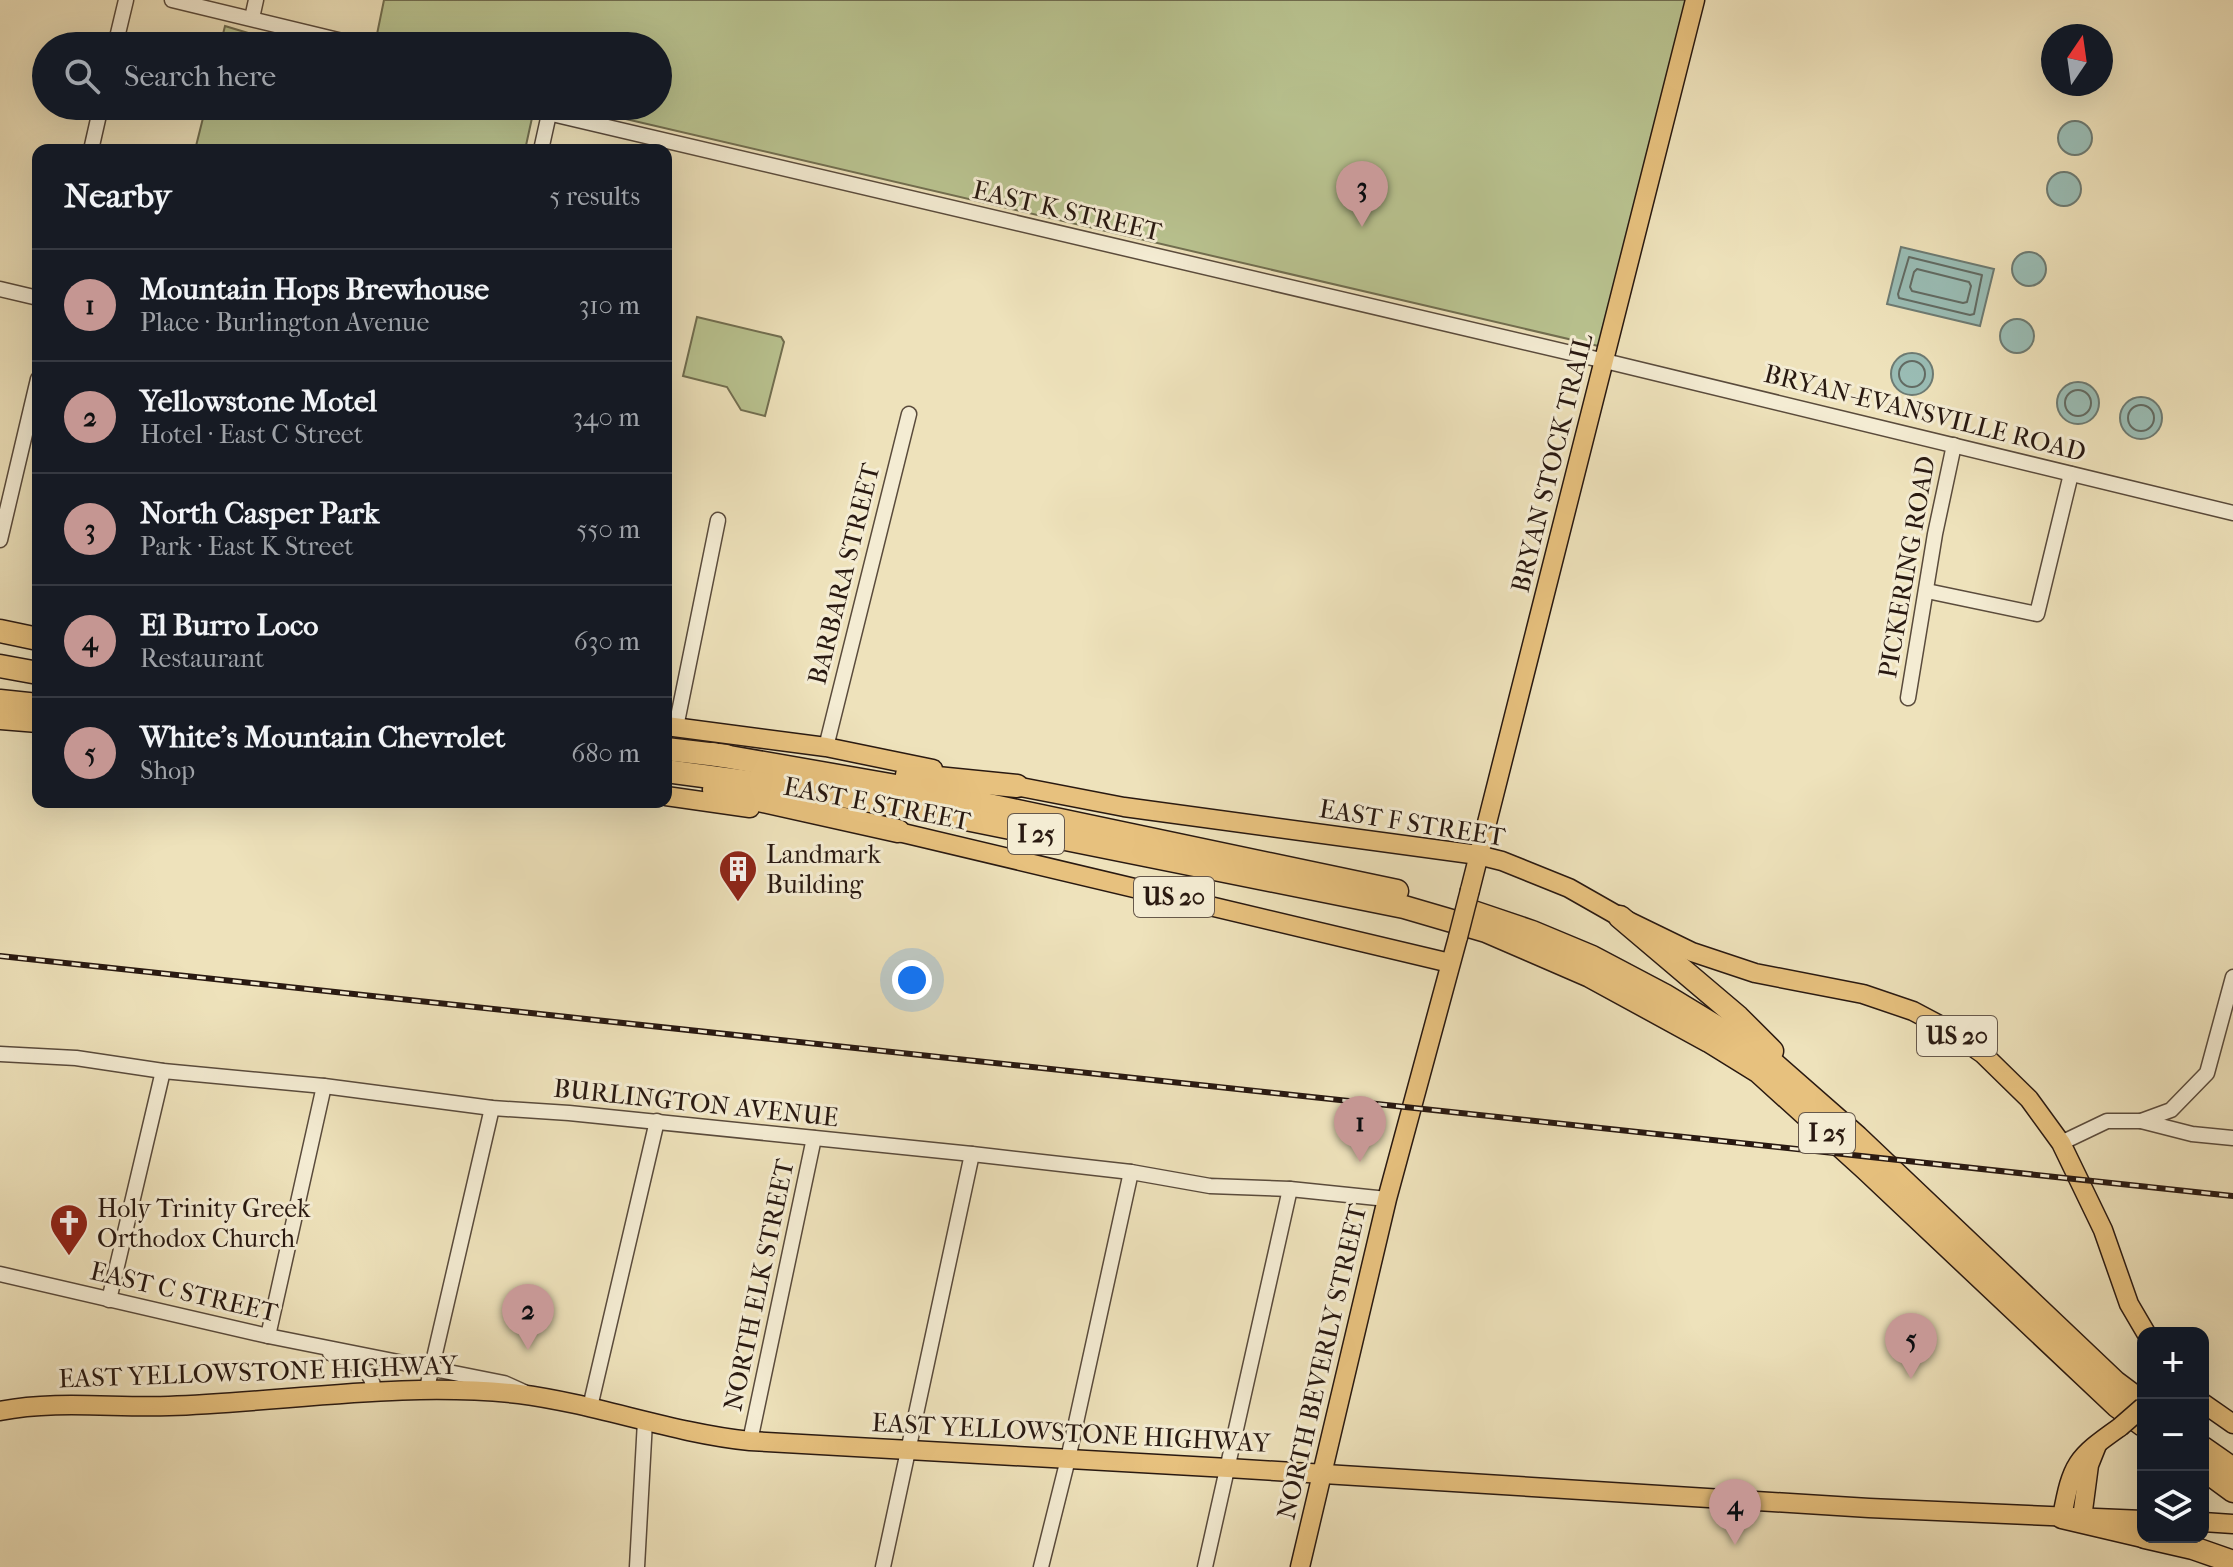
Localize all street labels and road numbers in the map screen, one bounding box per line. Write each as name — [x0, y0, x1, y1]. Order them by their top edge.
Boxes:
street label: EAST K STREET — [970, 174, 1165, 248]
street label: BRYAN STOCK TRAIL — [1505, 330, 1599, 596]
street label: BRYAN-EVANSVILLE ROAD — [1761, 358, 2089, 468]
street label: PICKERING ROAD — [1872, 453, 1942, 681]
street label: BARBARA STREET — [802, 460, 887, 688]
street label: EAST E STREET — [781, 771, 974, 837]
street label: EAST F STREET — [1317, 793, 1508, 853]
road number: I 25 — [1008, 814, 1064, 854]
road number: US 20 — [1134, 877, 1214, 917]
road number: US 20 — [1917, 1016, 1997, 1056]
street label: BURLINGTON AVENUE — [552, 1073, 840, 1133]
road number: I 25 — [1799, 1113, 1855, 1153]
street label: NORTH ELK STREET — [717, 1156, 801, 1414]
street label: NORTH BEVERLY STREET — [1271, 1201, 1373, 1523]
street label: EAST C STREET — [87, 1255, 281, 1329]
street label: EAST YELLOWSTONE HIGHWAY — [58, 1349, 459, 1394]
street label: EAST YELLOWSTONE HIGHWAY — [871, 1407, 1272, 1459]

